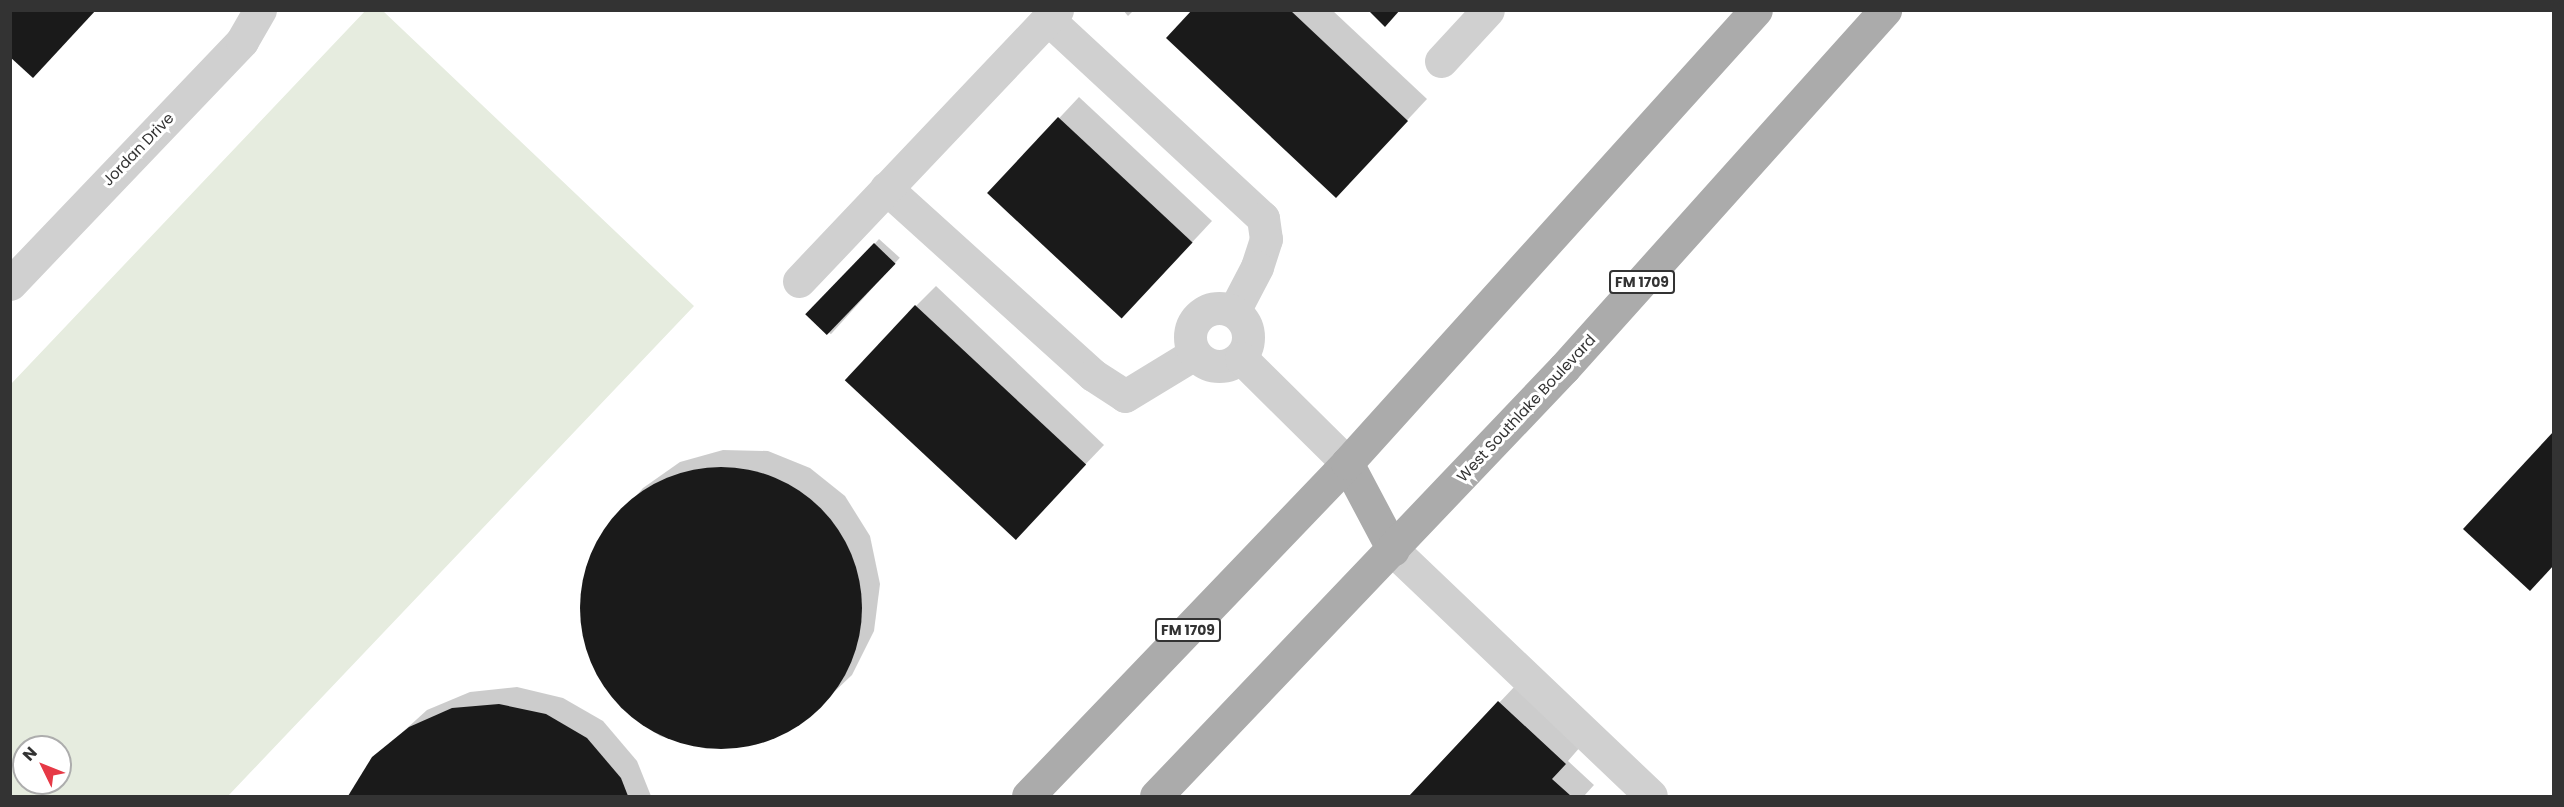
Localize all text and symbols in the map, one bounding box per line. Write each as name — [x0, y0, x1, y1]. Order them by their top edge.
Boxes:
street label: Jordan Drive — [99, 109, 177, 189]
road number: FM 1709 — [1609, 271, 1675, 293]
street label: West Southlake Boulevard — [1453, 331, 1599, 485]
road number: FM 1709 — [1155, 619, 1221, 641]
north arrow — [12, 735, 72, 795]
text: N — [17, 742, 42, 766]

